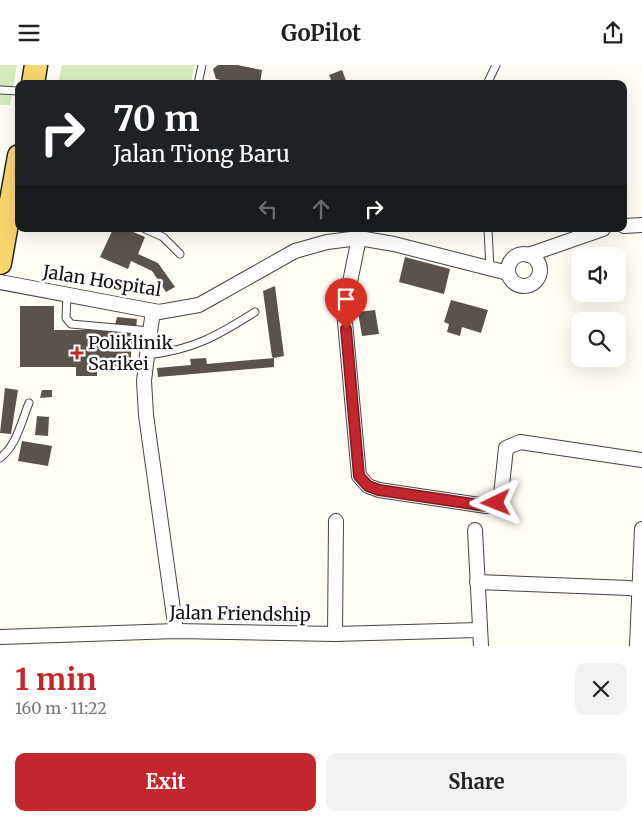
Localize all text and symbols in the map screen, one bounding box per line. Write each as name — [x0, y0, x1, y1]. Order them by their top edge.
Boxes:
icon: menu — [15, 19, 43, 47]
text: GoPilot — [281, 19, 361, 47]
icon: share — [599, 19, 627, 47]
text: 70 m — [113, 97, 200, 141]
icon: right — [30, 100, 95, 165]
text: Jalan Tiong Baru — [113, 140, 290, 168]
icon: left — [254, 195, 282, 223]
icon: ahead — [307, 195, 335, 223]
icon: right — [360, 195, 388, 223]
map controls — [571, 247, 626, 367]
button: sound — [571, 247, 626, 302]
street label: Jalan Hospital — [40, 260, 163, 301]
pin — [325, 278, 367, 329]
icon: arrive — [332, 285, 360, 313]
button: search — [571, 312, 626, 367]
place label: Poliklinik Sarikei — [88, 331, 174, 375]
marker: Poliklinik Sarikei — [70, 346, 84, 360]
position arrow — [469, 476, 521, 528]
street label: Jalan Friendship — [168, 601, 311, 626]
text: 1 min — [15, 660, 97, 698]
button: close — [575, 663, 627, 715]
text: 160 m · 11:22 — [15, 698, 107, 718]
button: Exit — [15, 753, 316, 811]
button: Share — [326, 753, 627, 811]

